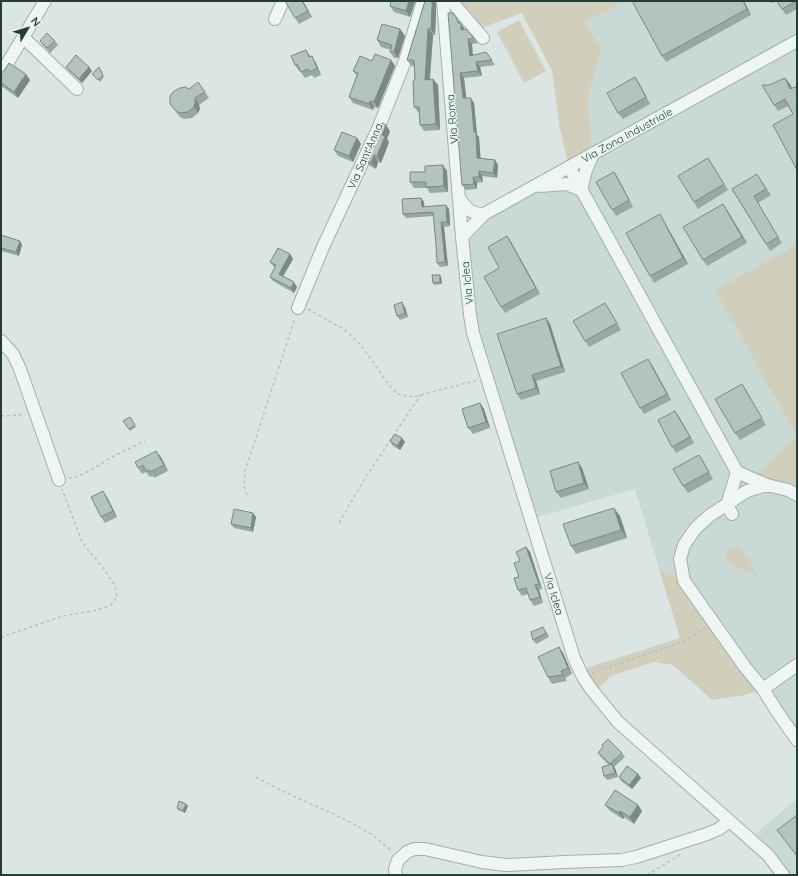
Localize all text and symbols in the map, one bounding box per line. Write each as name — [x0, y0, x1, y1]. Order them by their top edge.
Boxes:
north arrow — [8, 8, 48, 48]
text: N — [28, 14, 44, 29]
street label: Via Roma — [443, 93, 461, 145]
street label: Via Zona Industriale — [579, 104, 675, 166]
street label: Via Sant'Anna — [344, 121, 386, 191]
street label: Via Iclea — [458, 261, 476, 305]
street label: Via Iclea — [541, 571, 567, 617]

